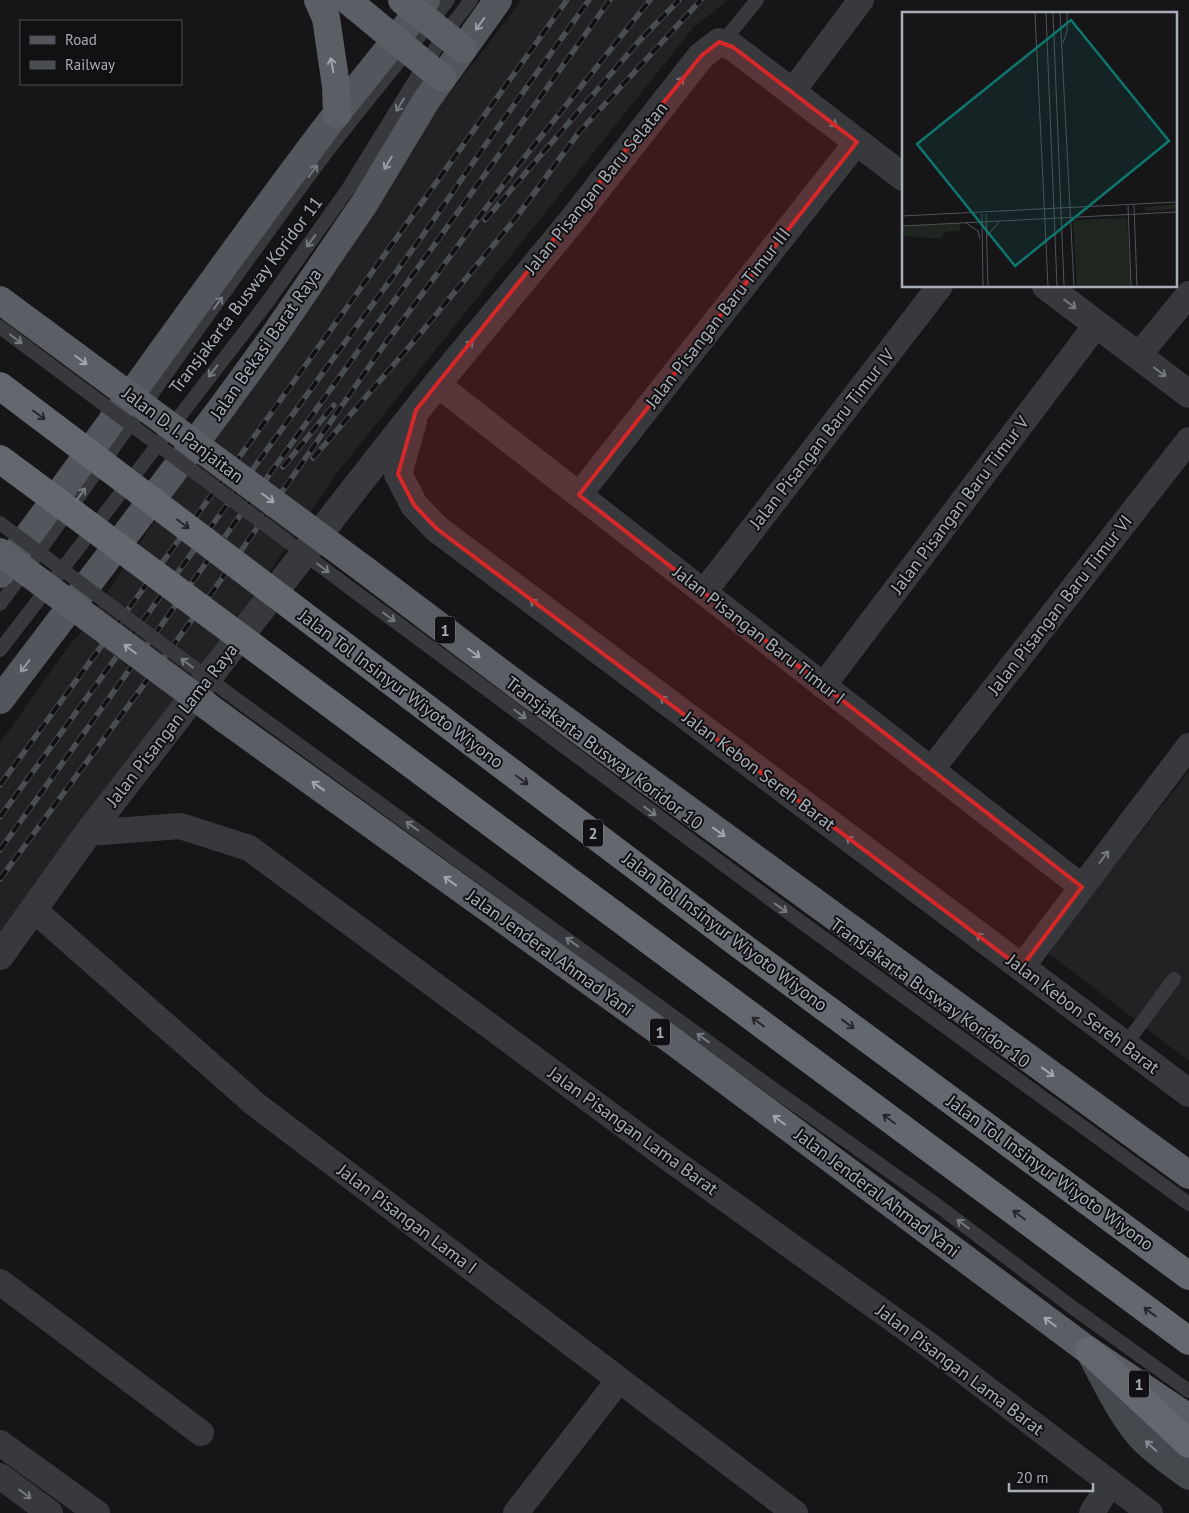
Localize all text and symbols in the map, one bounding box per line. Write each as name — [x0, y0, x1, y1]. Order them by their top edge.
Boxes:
inset map — [902, 12, 1176, 288]
one-way arrow — [475, 17, 485, 31]
legend — [20, 20, 182, 85]
text: Road — [65, 30, 97, 49]
text: Railway — [65, 55, 115, 74]
one-way arrow — [327, 58, 337, 74]
one-way arrow — [674, 77, 685, 90]
street label: Jalan Pisangan Baru Selatan — [518, 97, 672, 279]
one-way arrow — [394, 98, 404, 112]
one-way arrow — [824, 116, 837, 127]
one-way arrow — [383, 156, 393, 170]
one-way arrow — [308, 164, 318, 178]
street label: Transjakarta Busway Koridor 11 — [164, 191, 327, 398]
street label: Jalan Pisangan Baru Timur III — [639, 223, 795, 413]
one-way arrow — [306, 234, 316, 248]
street label: Jalan Bekasi Barat Raya — [204, 264, 327, 425]
one-way arrow — [213, 296, 223, 310]
one-way arrow — [1063, 299, 1077, 309]
one-way arrow — [9, 334, 23, 344]
one-way arrow — [463, 340, 474, 353]
street label: Jalan Pisangan Baru Timur IV — [743, 343, 900, 534]
one-way arrow — [74, 355, 88, 365]
one-way arrow — [208, 365, 219, 378]
one-way arrow — [1153, 367, 1166, 378]
street label: Jalan D. I. Panjaitan — [117, 381, 248, 488]
one-way arrow — [32, 410, 46, 420]
street label: Jalan Pisangan Baru Timur V — [885, 411, 1034, 599]
one-way arrow — [76, 487, 86, 501]
one-way arrow — [261, 493, 274, 504]
street label: Jalan Pisangan Baru Timur VI — [982, 510, 1137, 700]
one-way arrow — [176, 518, 189, 529]
street label: Jalan Pisangan Baru Timur I — [668, 560, 850, 709]
one-way arrow — [316, 563, 330, 573]
one-way arrow — [529, 599, 543, 609]
street label: Jalan Tol Insinyur Wiyoto Wiyono — [294, 603, 508, 773]
one-way arrow — [382, 612, 396, 622]
road number: 1 — [435, 616, 455, 644]
street label: Jalan Pisangan Lama Raya — [100, 639, 242, 812]
one-way arrow — [123, 644, 137, 654]
one-way arrow — [467, 647, 480, 658]
one-way arrow — [181, 657, 194, 668]
one-way arrow — [20, 659, 30, 673]
street label: Transjakarta Busway Koridor 10 — [501, 671, 708, 835]
one-way arrow — [660, 696, 673, 707]
street label: Jalan Kebon Sereh Barat — [678, 705, 840, 836]
one-way arrow — [513, 709, 527, 719]
one-way arrow — [515, 775, 529, 785]
one-way arrow — [311, 781, 325, 791]
one-way arrow — [643, 806, 657, 816]
road number: 2 — [583, 820, 603, 846]
one-way arrow — [406, 821, 419, 832]
one-way arrow — [712, 827, 725, 838]
one-way arrow — [845, 836, 859, 846]
street label: Jalan Tol Insinyur Wiyoto Wiyono — [618, 846, 832, 1016]
one-way arrow — [1099, 851, 1110, 864]
one-way arrow — [443, 876, 457, 886]
street label: Jalan Jenderal Ahmad Yani — [461, 884, 638, 1021]
one-way arrow — [774, 903, 788, 913]
street label: Transjakarta Busway Koridor 10 — [826, 912, 1035, 1073]
one-way arrow — [976, 933, 989, 944]
one-way arrow — [565, 937, 579, 947]
street label: Jalan Kebon Sereh Barat — [1002, 948, 1164, 1079]
one-way arrow — [751, 1017, 765, 1027]
road number: 1 — [650, 1019, 670, 1046]
one-way arrow — [841, 1019, 855, 1029]
one-way arrow — [696, 1033, 710, 1043]
street label: Jalan Pisangan Lama Barat — [543, 1061, 723, 1200]
one-way arrow — [1041, 1067, 1054, 1078]
street label: Jalan Tol Insinyur Wiyoto Wiyono — [941, 1089, 1158, 1256]
one-way arrow — [883, 1113, 896, 1124]
one-way arrow — [772, 1115, 786, 1125]
street label: Jalan Jenderal Ahmad Yani — [789, 1122, 964, 1262]
street label: Jalan Pisangan Lama I — [332, 1158, 482, 1279]
one-way arrow — [1013, 1210, 1026, 1221]
one-way arrow — [957, 1219, 970, 1230]
street label: Jalan Pisangan Lama Barat — [871, 1298, 1049, 1440]
one-way arrow — [1144, 1307, 1157, 1318]
one-way arrow — [1044, 1316, 1057, 1327]
road number: 1 — [1129, 1370, 1149, 1398]
one-way arrow — [1144, 1440, 1157, 1452]
scale bar — [1009, 1460, 1093, 1492]
text: 20 m — [1016, 1468, 1049, 1487]
one-way arrow — [18, 1489, 31, 1500]

